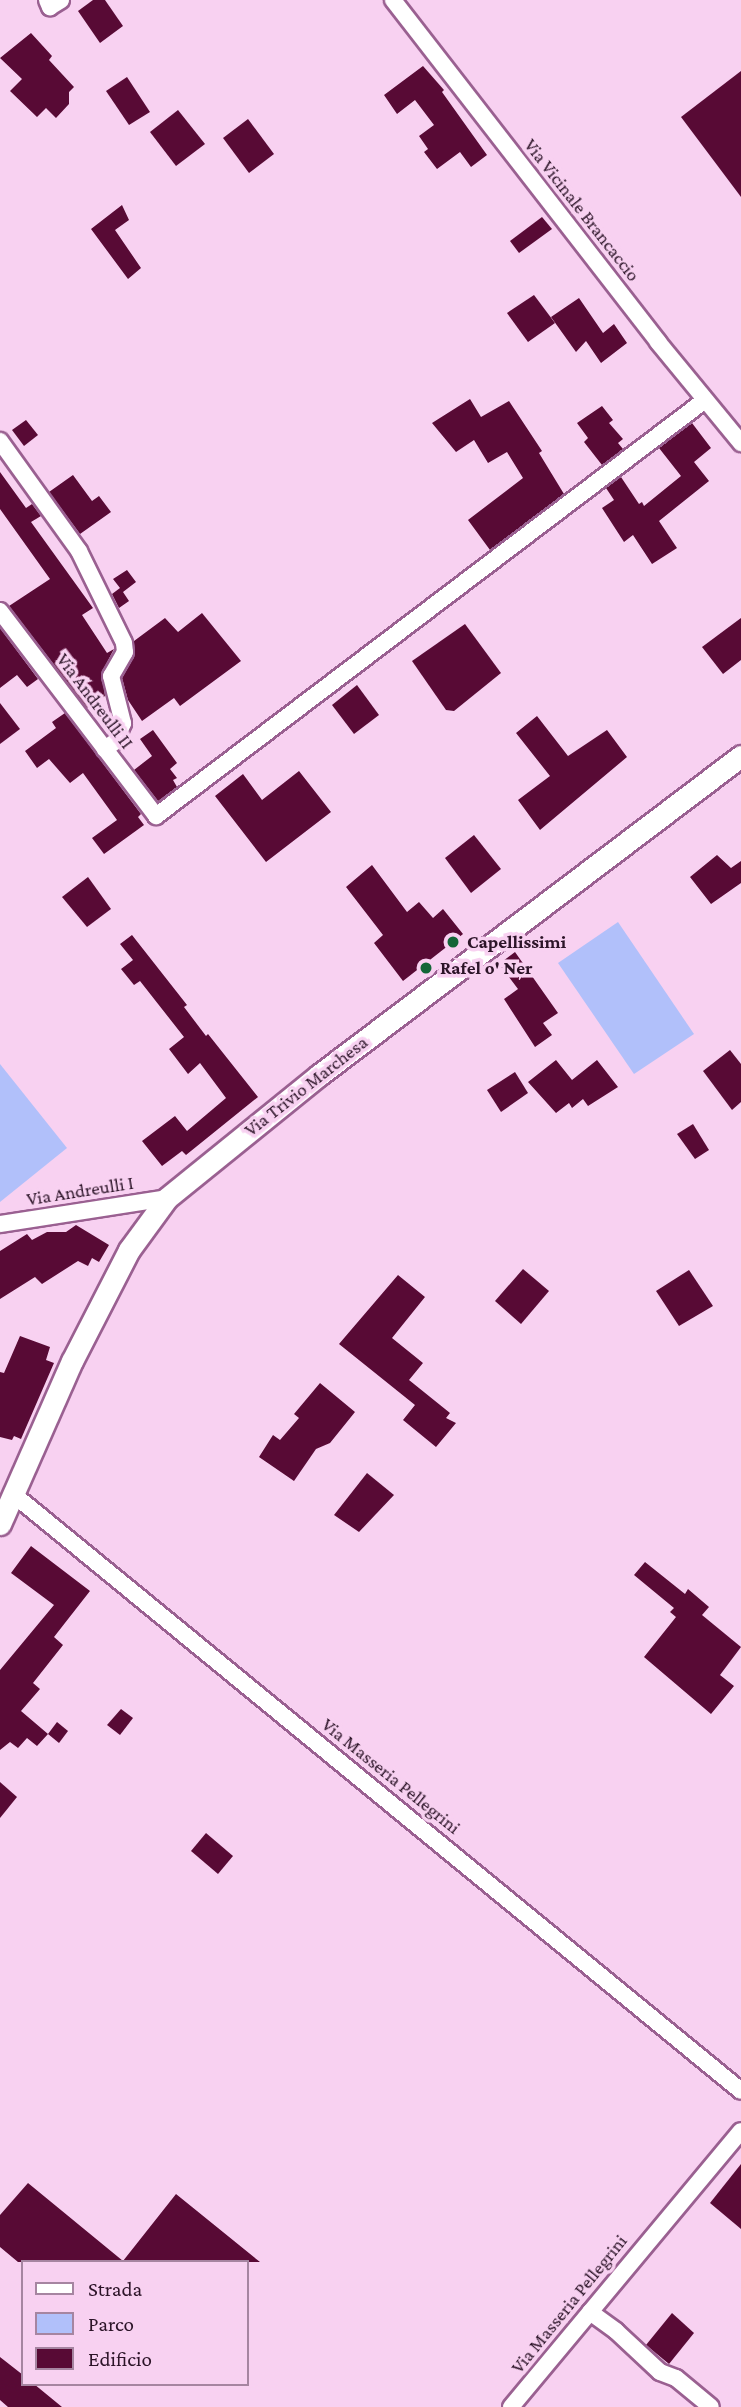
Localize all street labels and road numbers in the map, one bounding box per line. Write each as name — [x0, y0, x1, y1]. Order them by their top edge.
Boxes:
street label: Via Vicinale Brancaccio — [519, 134, 645, 286]
street label: Via Andreulli II — [52, 649, 138, 753]
street label: Via Trivio Marchesa — [240, 1031, 372, 1141]
street label: Via Andreulli I — [25, 1171, 135, 1211]
street label: Via Masseria Pellegrini — [317, 1713, 465, 1839]
street label: Via Masseria Pellegrini — [506, 2230, 632, 2378]

